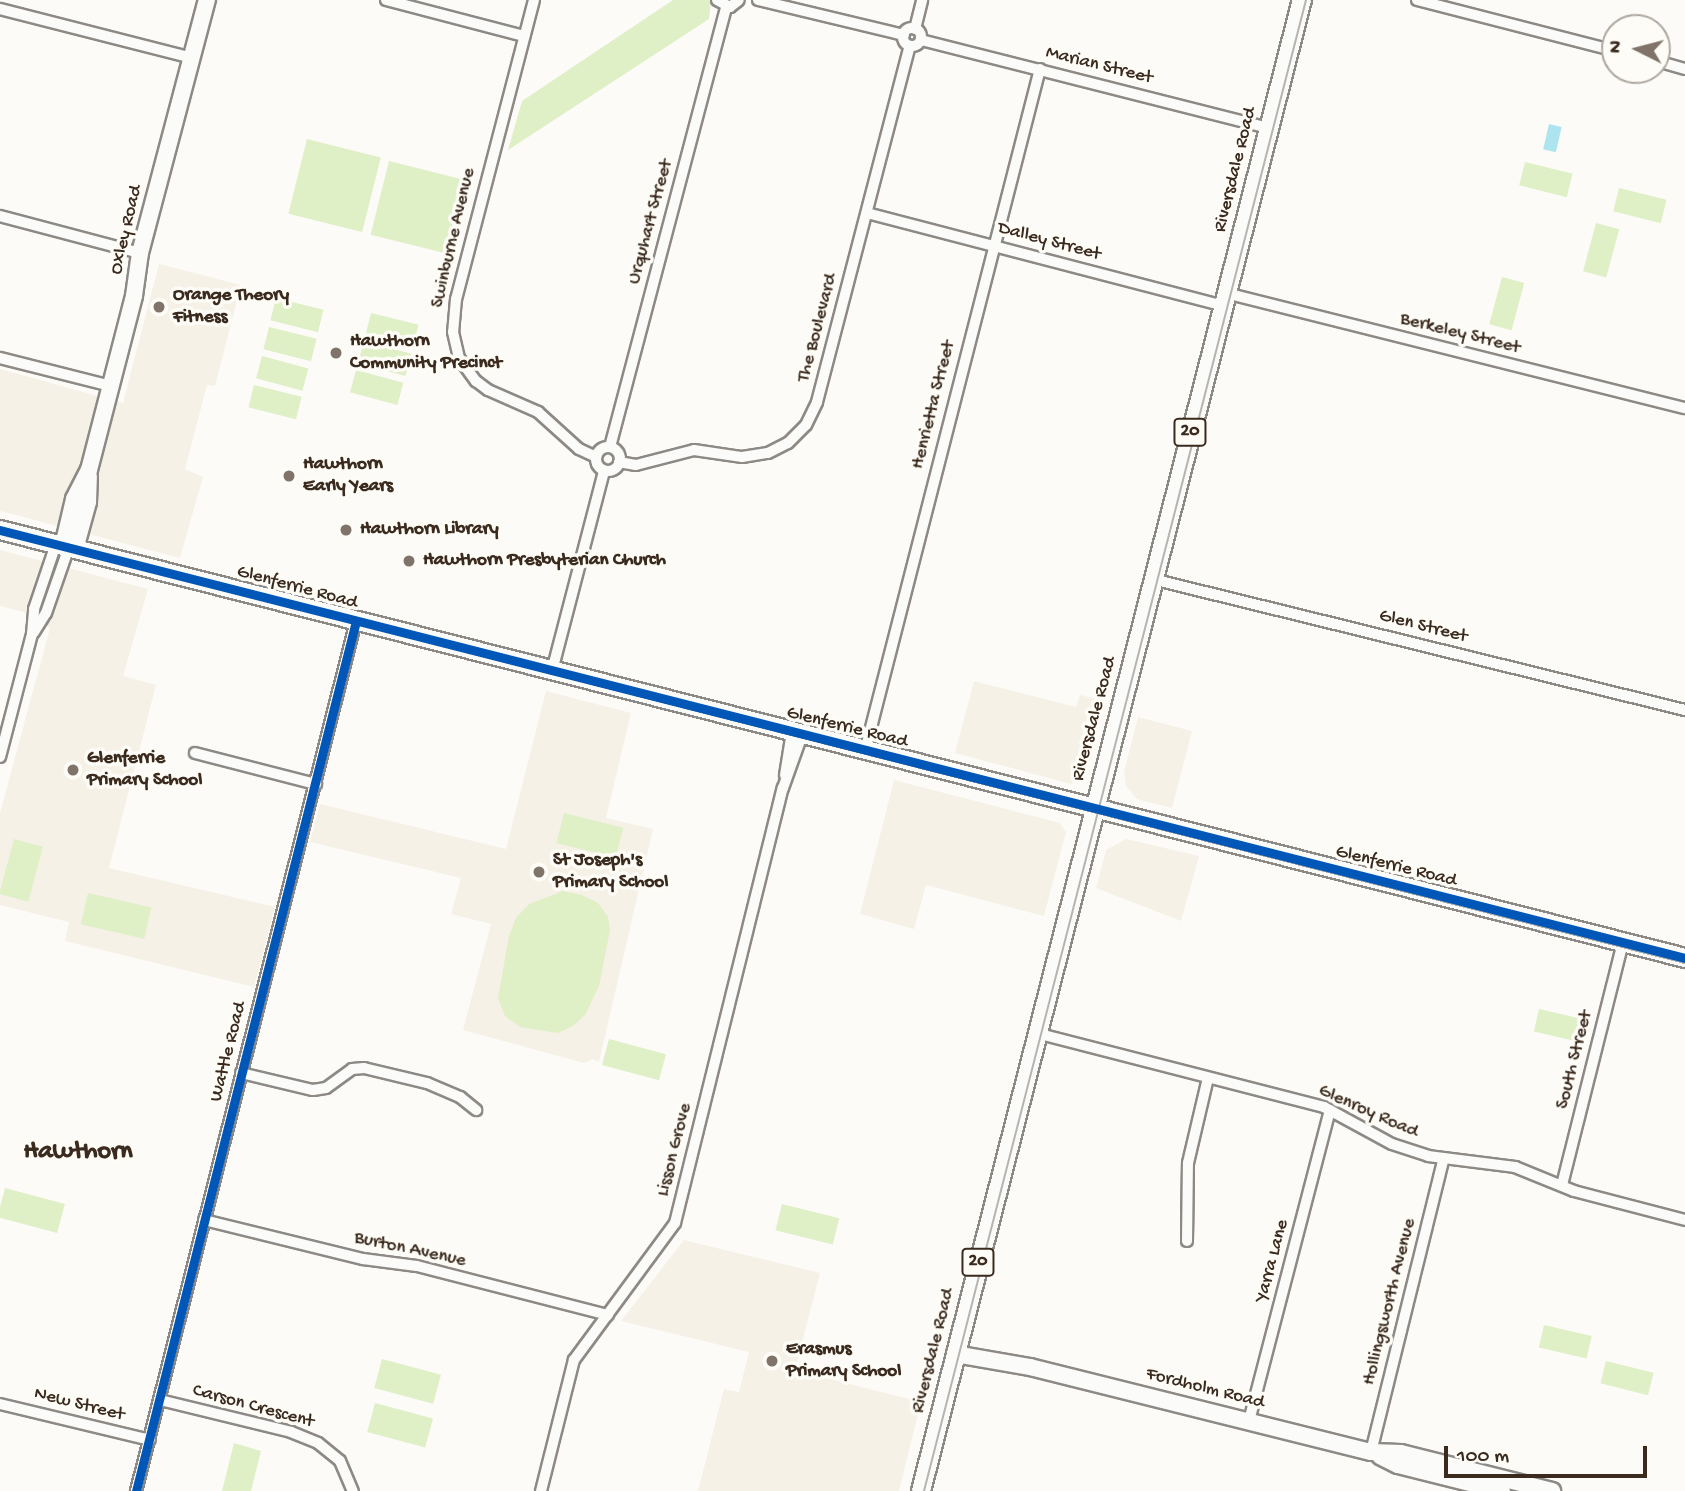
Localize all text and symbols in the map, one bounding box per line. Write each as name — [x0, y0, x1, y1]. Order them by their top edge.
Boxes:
north arrow — [1601, 14, 1671, 84]
text: N — [1605, 40, 1629, 54]
street label: Marian Street — [1043, 42, 1155, 90]
street label: Riversdale Road — [1209, 105, 1263, 235]
street label: Urquhart Street — [623, 157, 679, 287]
street label: Swinburne Avenue — [427, 166, 481, 310]
street label: Oxley Road — [106, 183, 148, 277]
street label: Dalley Street — [995, 217, 1103, 267]
street label: The Boulevard — [793, 271, 843, 385]
place label: Orange Theory Fitness — [173, 285, 289, 329]
marker: Orange Theory Fitness — [151, 299, 167, 315]
street label: Berkeley Street — [1398, 308, 1522, 360]
place label: Hawthorn Community Precinct — [350, 331, 502, 375]
street label: Henrietta Street — [907, 338, 961, 472]
marker: Hawthorn Community Precinct — [328, 345, 344, 361]
road number: 20 — [1172, 418, 1208, 446]
place label: Hawthorn Early Years — [303, 454, 393, 498]
marker: Hawthorn Early Years — [281, 468, 297, 484]
place label: Hawthorn Library — [360, 519, 499, 541]
marker: Hawthorn Library — [338, 522, 354, 538]
place label: Hawthorn Presbyterian Church — [423, 550, 666, 572]
marker: Hawthorn Presbyterian Church — [401, 553, 417, 569]
street label: Glenferrie Road — [234, 561, 360, 615]
street label: Glen Street — [1376, 605, 1470, 649]
street label: Riversdale Road — [1067, 654, 1123, 784]
street label: Glenferrie Road — [784, 702, 910, 754]
place label: Glenferrie Primary School — [87, 748, 202, 792]
marker: Glenferrie Primary School — [65, 762, 81, 778]
street label: Glenferrie Road — [1333, 841, 1459, 893]
place label: St Joseph's Primary School — [553, 850, 668, 894]
marker: St Joseph's Primary School — [531, 864, 547, 880]
street label: Wattle Road — [206, 1000, 252, 1104]
street label: South Street — [1552, 1008, 1598, 1112]
street label: Glenroy Road — [1315, 1080, 1421, 1144]
street label: Lisson Grove — [652, 1101, 698, 1199]
district label: Hawthorn — [23, 1137, 133, 1169]
street label: Hollingsworth Avenue — [1358, 1216, 1422, 1388]
street label: Yarra Lane — [1251, 1217, 1295, 1305]
street label: Burton Avenue — [352, 1227, 468, 1273]
road number: 20 — [960, 1247, 996, 1276]
street label: Riversdale Road — [907, 1286, 961, 1416]
place label: Erasmus Primary School — [786, 1339, 901, 1383]
marker: Erasmus Primary School — [764, 1353, 780, 1369]
street label: Fordholm Road — [1143, 1363, 1267, 1415]
street label: Carson Crescent — [190, 1380, 316, 1434]
street label: New Street — [32, 1383, 126, 1427]
scale bar — [1447, 1432, 1650, 1476]
text: 100 m — [1457, 1445, 1509, 1470]

